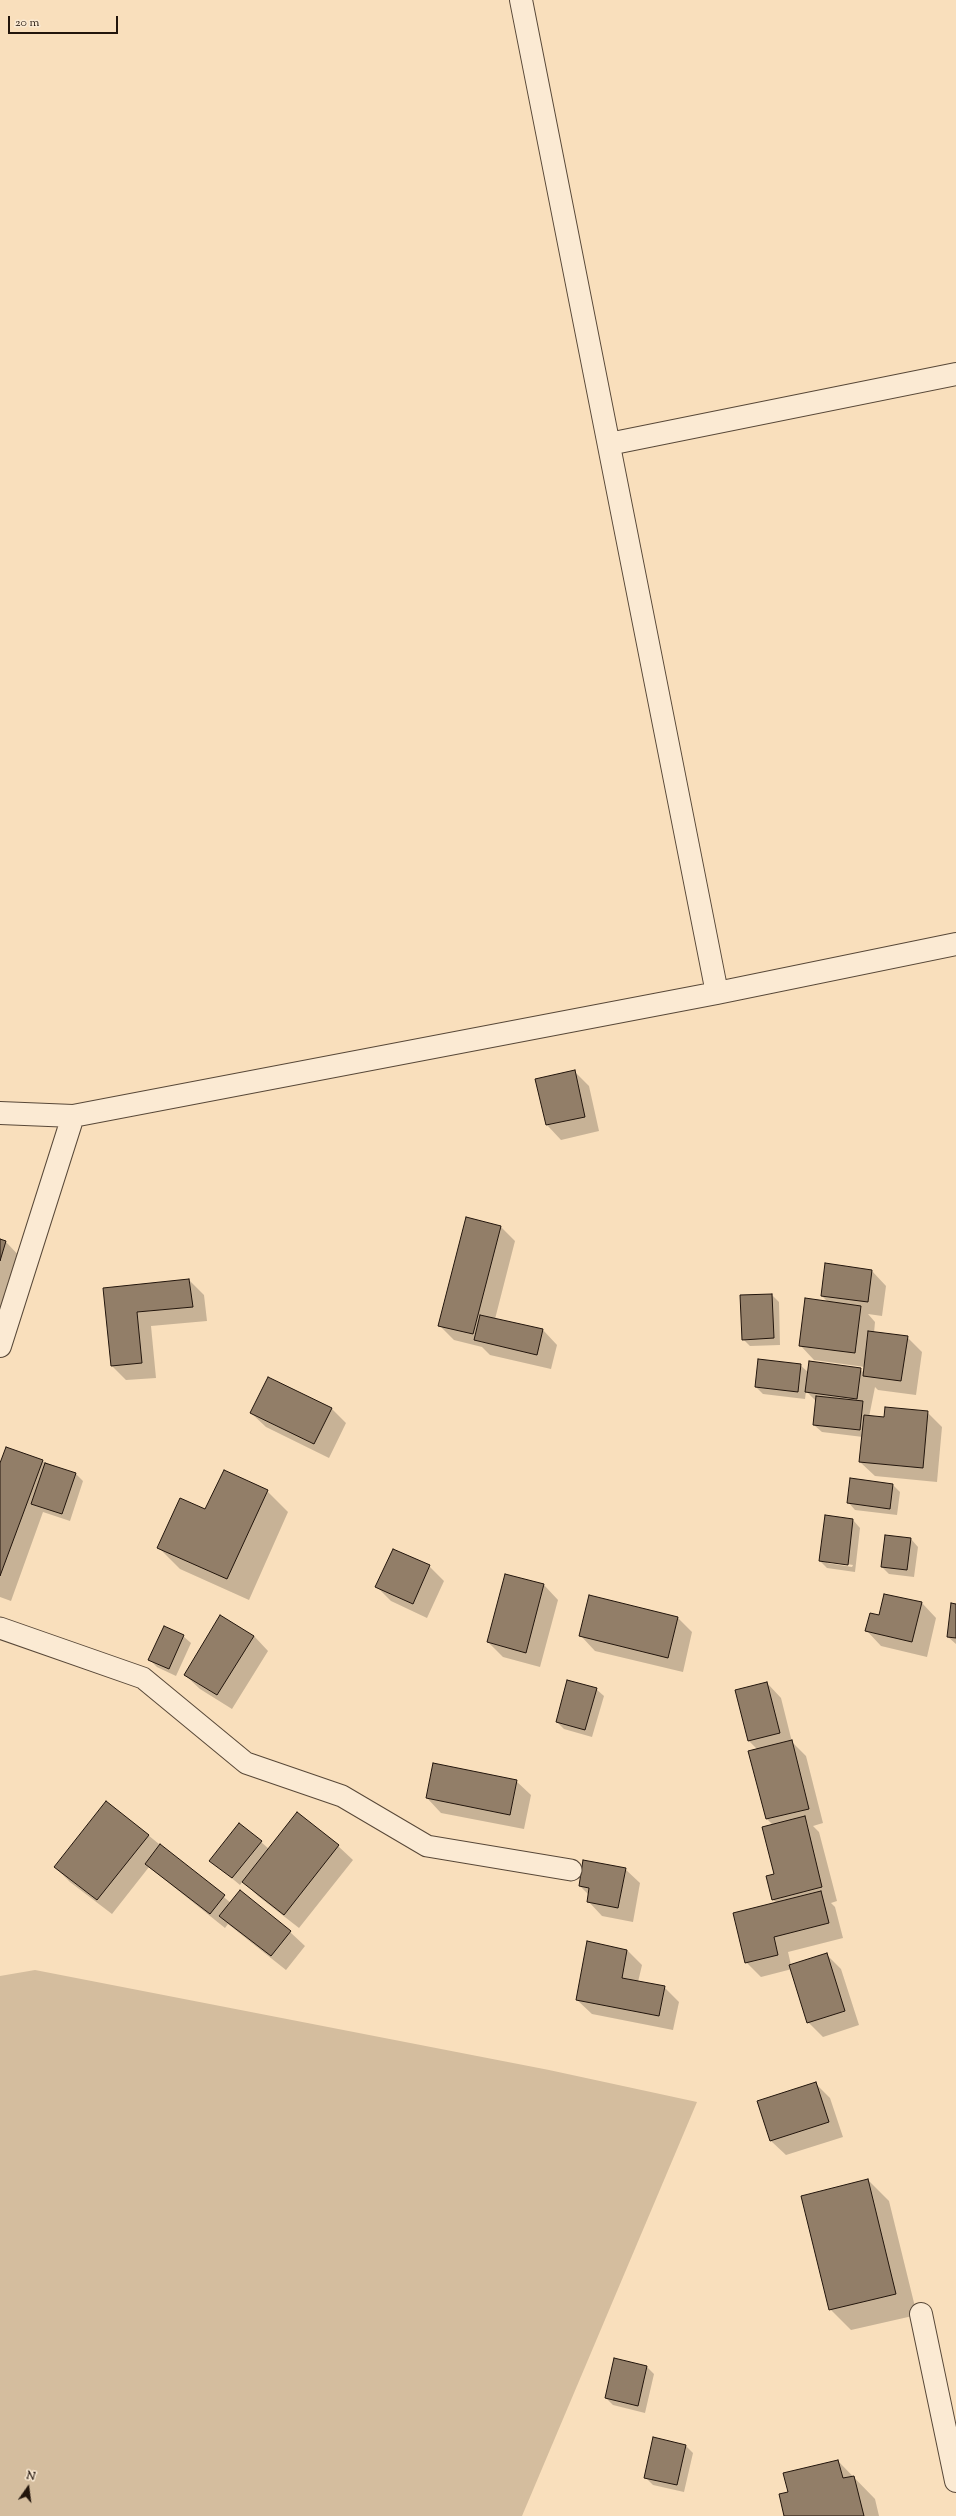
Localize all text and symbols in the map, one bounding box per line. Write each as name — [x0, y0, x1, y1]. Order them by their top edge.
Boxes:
scale bar — [10, 8, 120, 34]
text: 20 m — [15, 14, 39, 32]
north arrow — [8, 2468, 48, 2508]
text: N — [25, 2468, 37, 2485]

